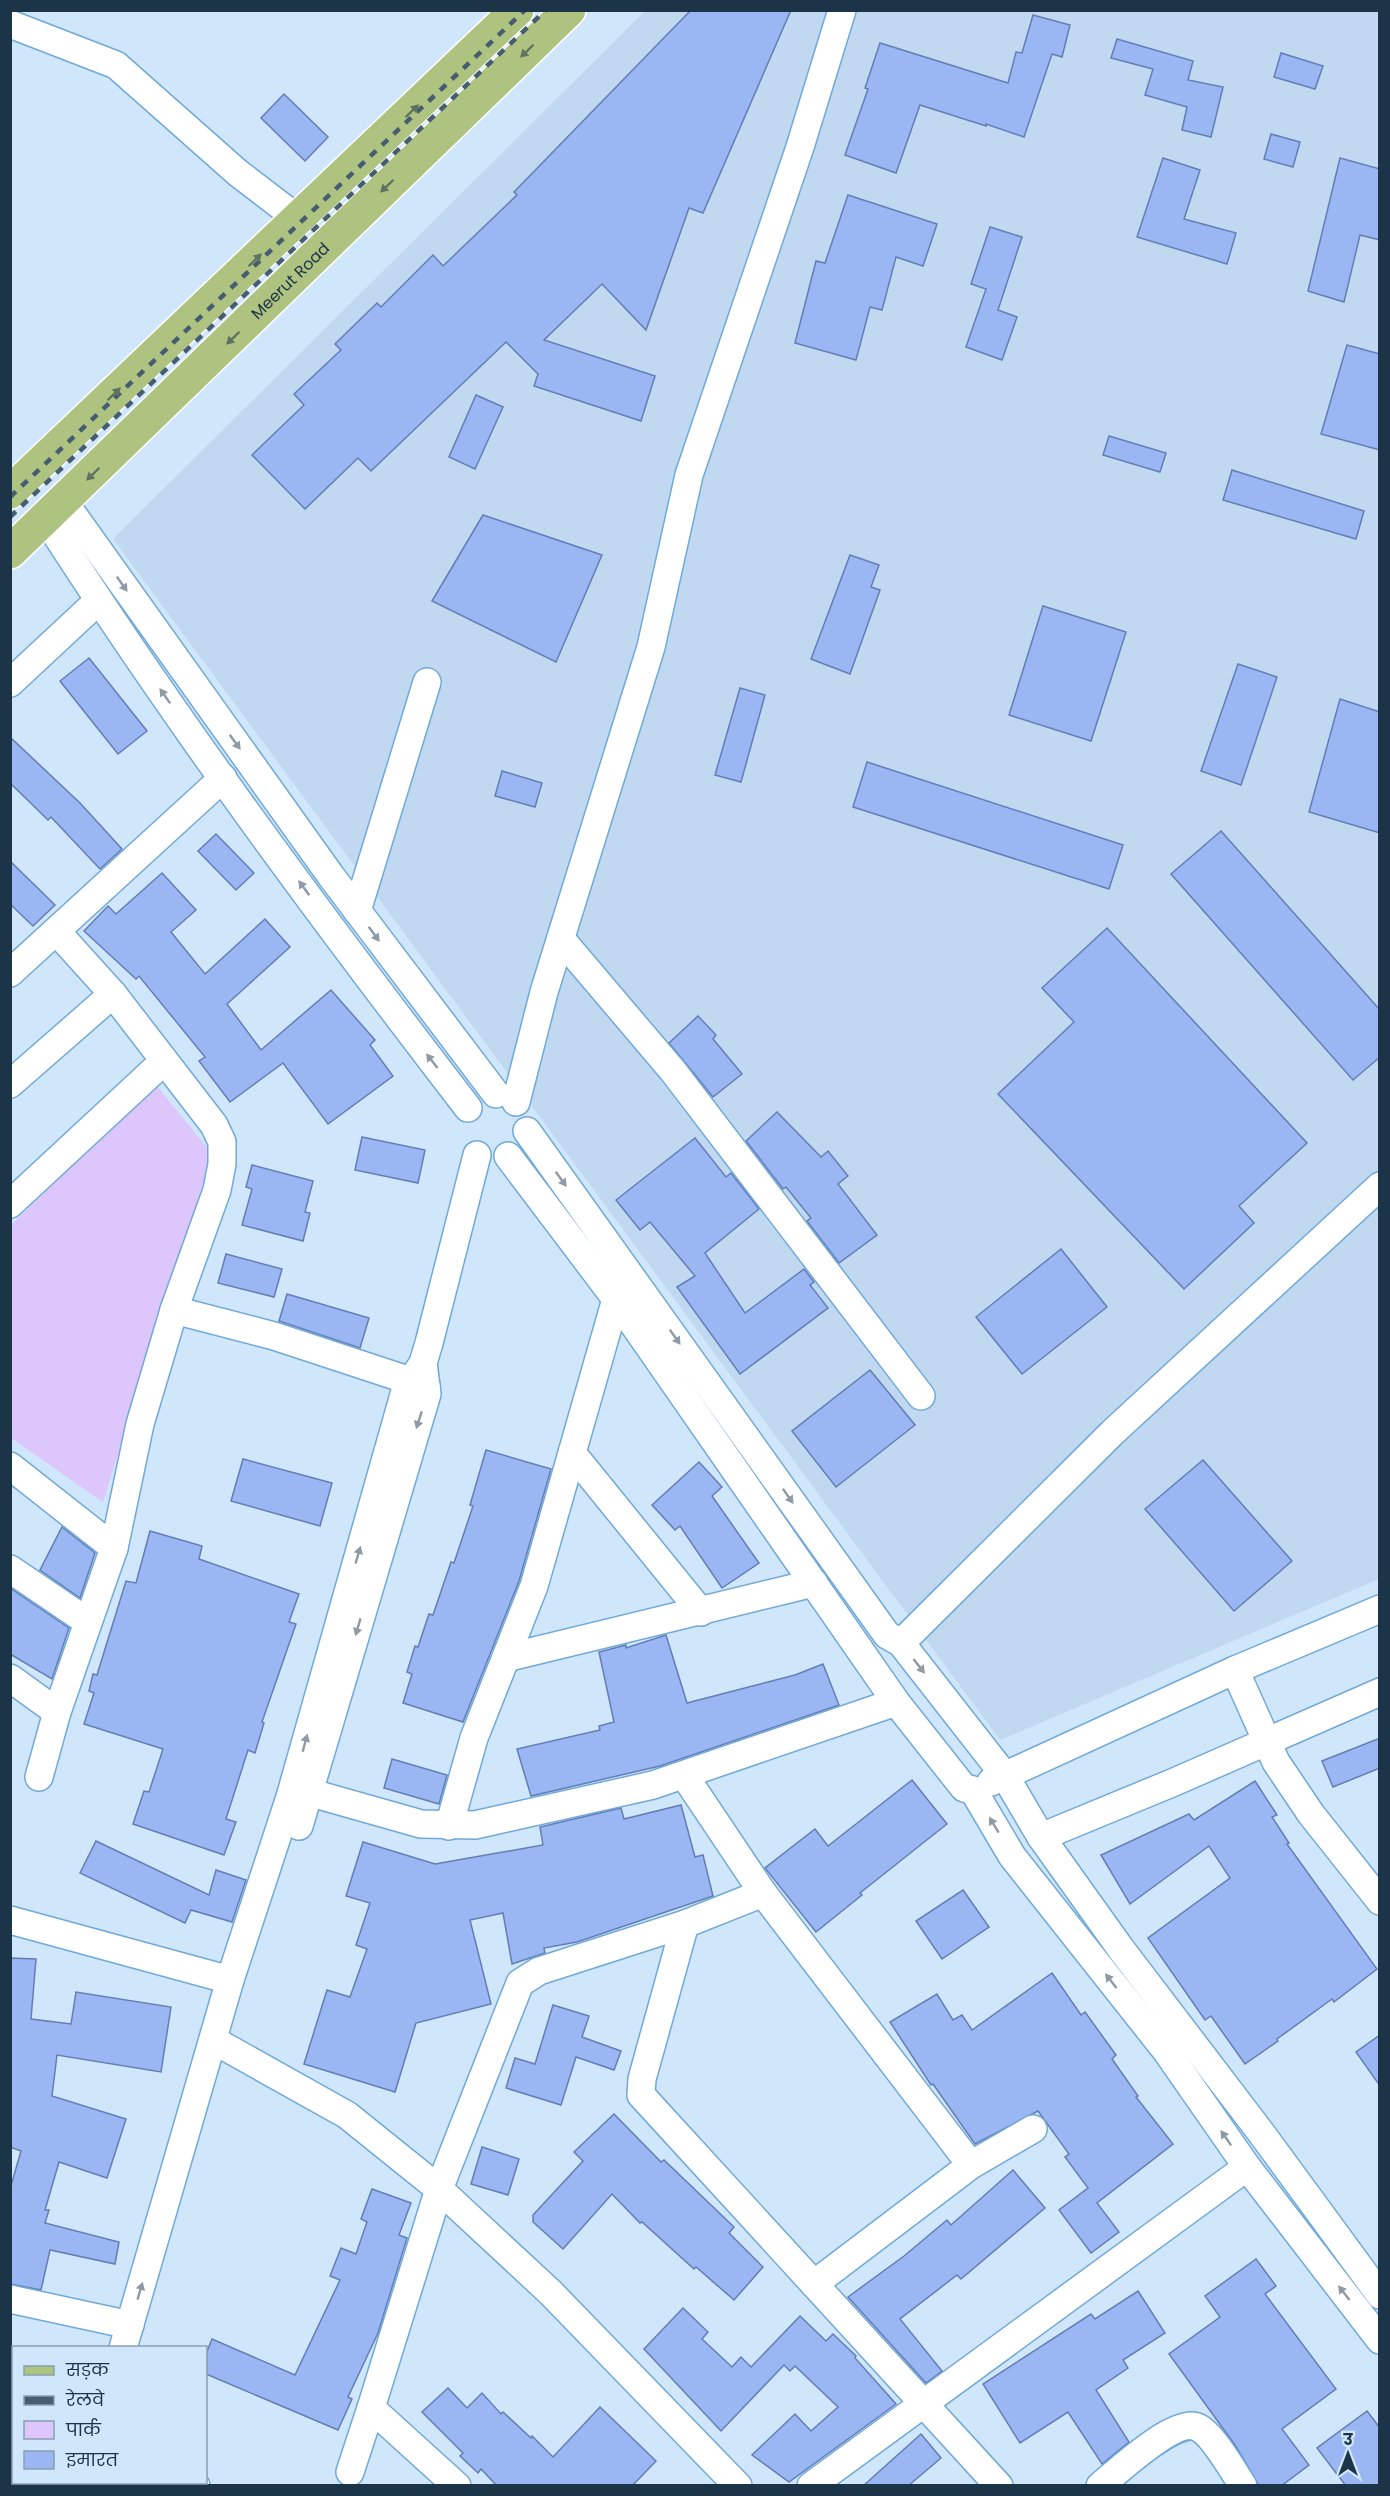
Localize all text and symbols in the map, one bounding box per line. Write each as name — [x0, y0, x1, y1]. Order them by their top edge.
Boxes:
one-way arrow — [520, 44, 535, 58]
one-way arrow — [404, 104, 419, 118]
one-way arrow — [379, 179, 394, 193]
street label: Meerut Road — [246, 237, 334, 324]
one-way arrow — [248, 253, 262, 267]
one-way arrow — [227, 331, 241, 345]
one-way arrow — [106, 387, 121, 401]
one-way arrow — [86, 466, 100, 480]
one-way arrow — [116, 575, 128, 591]
one-way arrow — [159, 688, 171, 704]
one-way arrow — [229, 734, 241, 750]
one-way arrow — [297, 880, 310, 896]
one-way arrow — [368, 927, 380, 942]
one-way arrow — [427, 1054, 439, 1069]
one-way arrow — [555, 1170, 567, 1186]
one-way arrow — [669, 1328, 681, 1344]
one-way arrow — [414, 1411, 424, 1429]
one-way arrow — [782, 1487, 794, 1503]
one-way arrow — [354, 1546, 363, 1564]
one-way arrow — [353, 1618, 362, 1636]
one-way arrow — [912, 1658, 925, 1674]
one-way arrow — [301, 1734, 310, 1752]
one-way arrow — [989, 1816, 999, 1833]
one-way arrow — [1104, 1973, 1117, 1989]
one-way arrow — [1220, 2130, 1232, 2146]
one-way arrow — [135, 2282, 145, 2300]
one-way arrow — [1338, 2285, 1350, 2301]
legend — [12, 2346, 207, 2484]
text: सड़क — [65, 2357, 110, 2382]
text: रेलवे — [65, 2387, 105, 2412]
text: पार्क — [65, 2417, 102, 2442]
north arrow — [1318, 2424, 1378, 2484]
text: उ — [1342, 2428, 1353, 2451]
text: इमारत — [65, 2447, 119, 2472]

